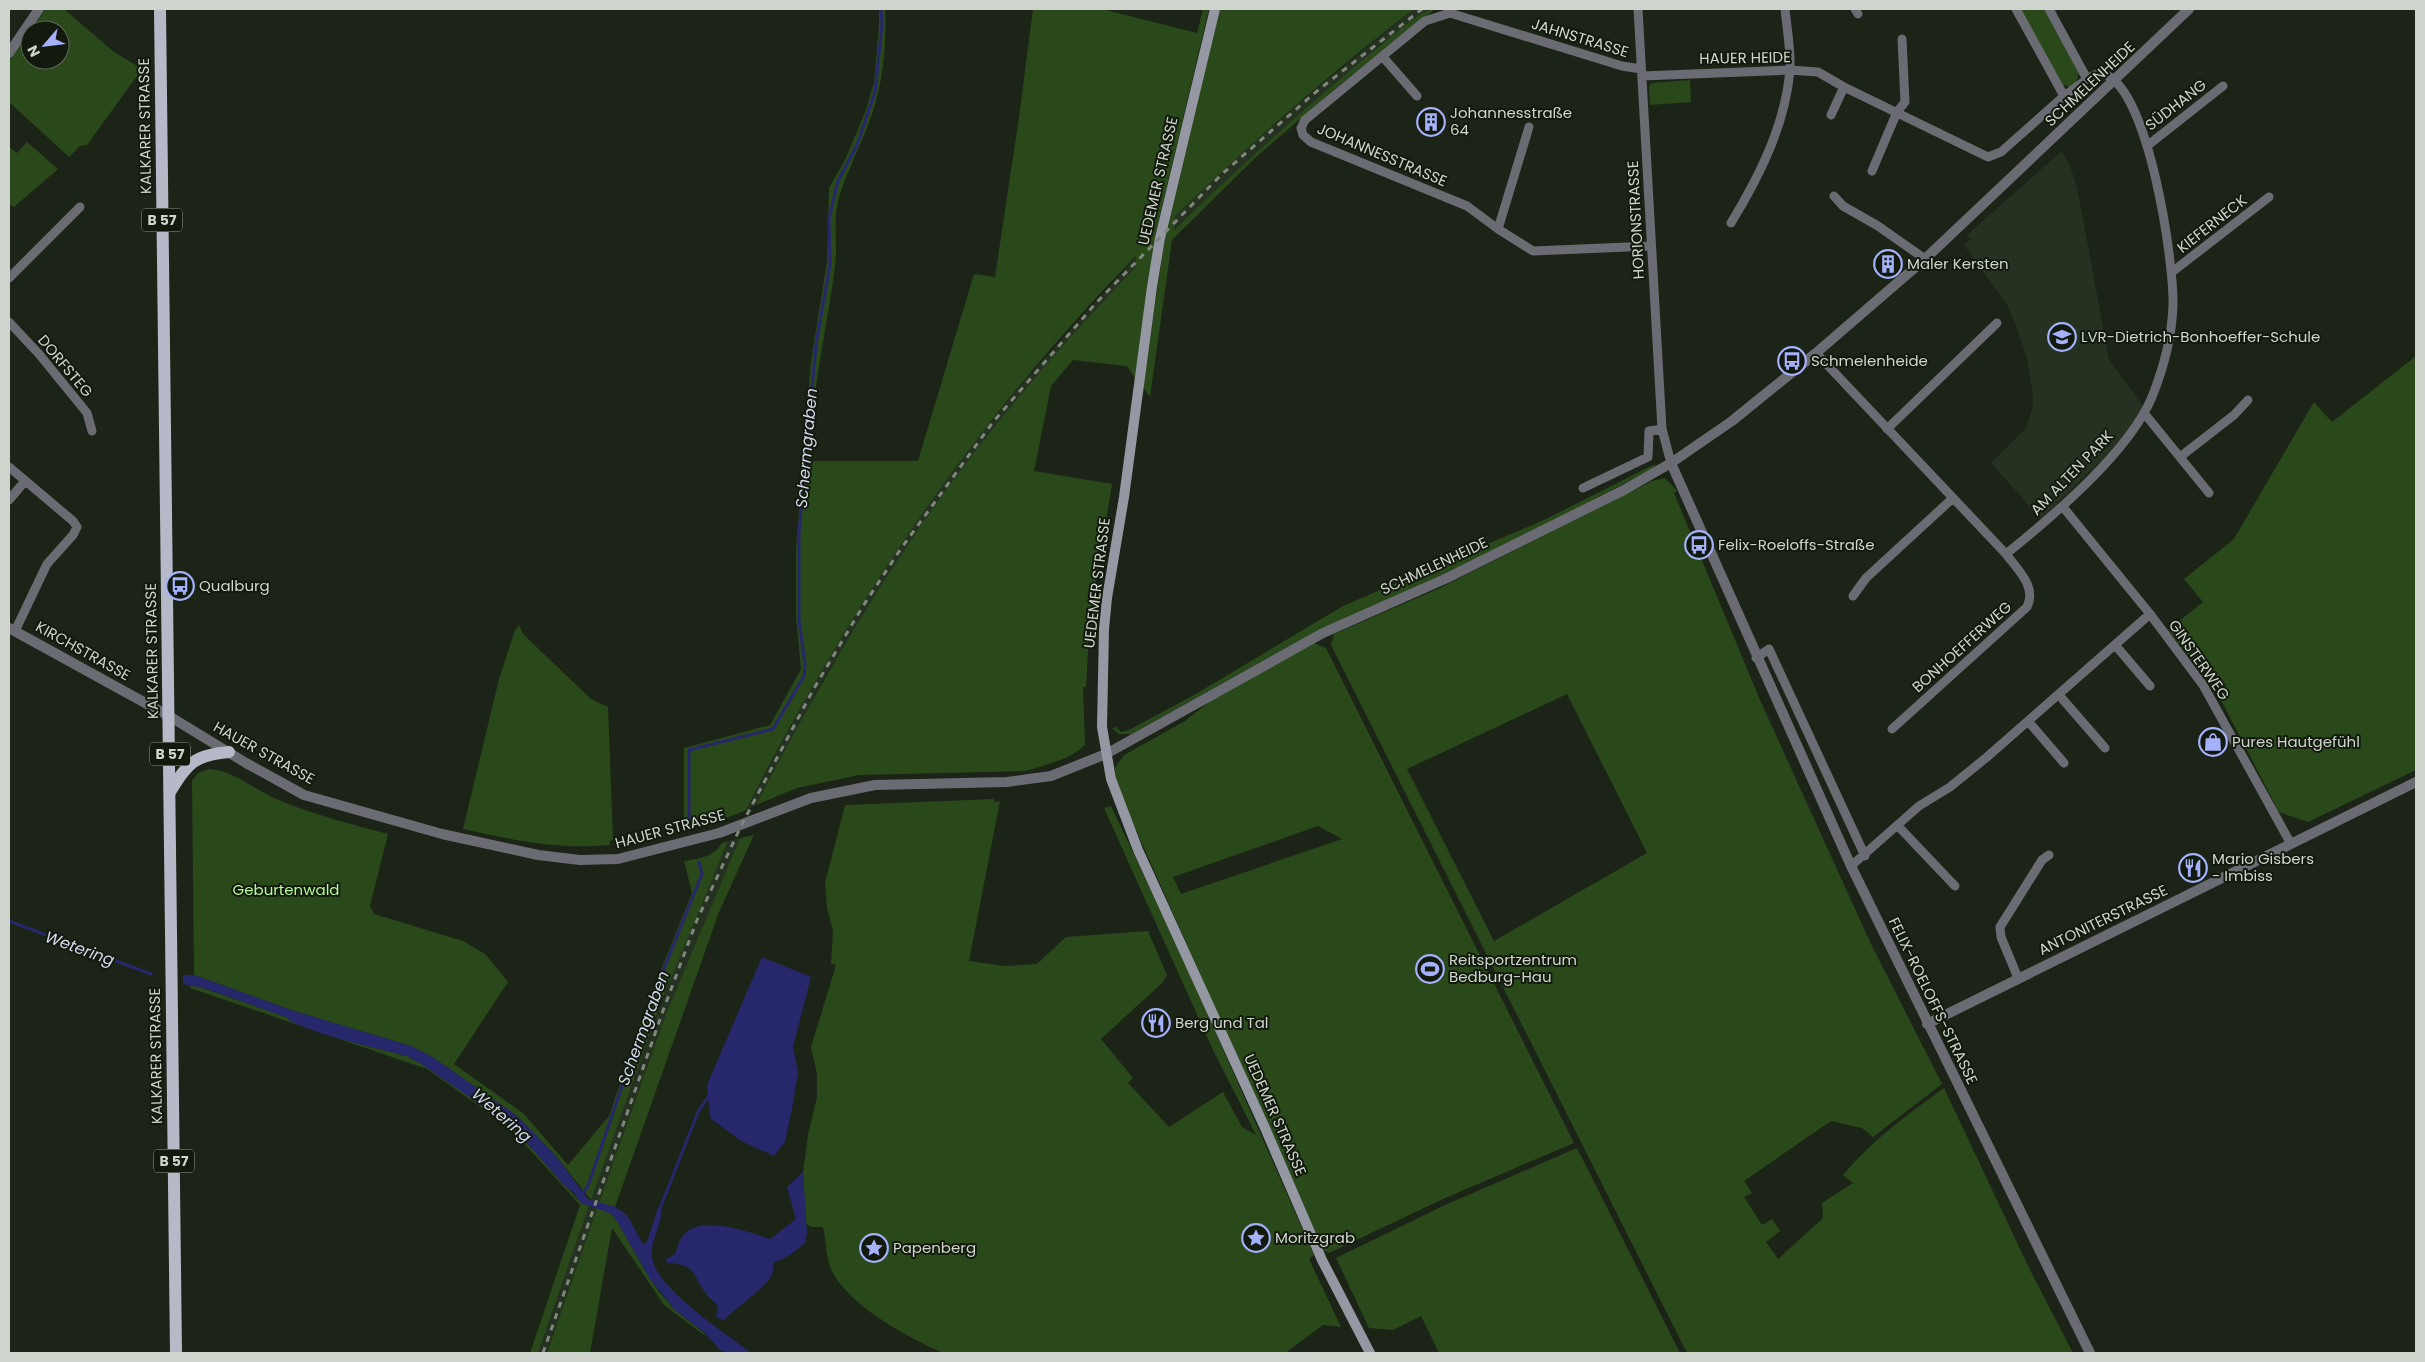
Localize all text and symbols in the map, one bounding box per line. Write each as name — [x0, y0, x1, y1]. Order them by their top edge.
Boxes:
street label: JAHNSTRASSE — [1529, 13, 1631, 62]
north arrow — [20, 20, 70, 70]
street label: SCHMELENHEIDE — [2040, 36, 2139, 131]
text: N — [22, 42, 45, 60]
street label: HAUER HEIDE — [1699, 46, 1791, 69]
street label: KALKARER STRASSE — [133, 58, 156, 194]
street label: SÜDHANG — [2141, 74, 2211, 135]
place label: Johannesstraße 64 — [1450, 102, 1572, 140]
building icon: Johannesstraße 64 — [1416, 107, 1446, 137]
street label: UEDEMER STRASSE — [1133, 115, 1183, 247]
street label: JOHANNESSTRASSE — [1314, 118, 1450, 191]
street label: HORIONSTRASSE — [1622, 160, 1649, 280]
street label: KIEFERNECK — [2172, 190, 2251, 258]
road number: B 57 — [142, 208, 182, 232]
building icon: Maler Kersten — [1873, 249, 1903, 279]
place label: Maler Kersten — [1907, 253, 2009, 274]
school or university icon: LVR-Dietrich-Bonhoeffer-Schule — [2047, 322, 2077, 352]
place label: LVR-Dietrich-Bonhoeffer-Schule — [2081, 326, 2320, 347]
street label: DORFSTEG — [33, 330, 98, 402]
bus stop icon: Schmelenheide — [1777, 346, 1807, 376]
place label: Schmelenheide — [1811, 350, 1928, 371]
water label: Schermgraben — [790, 387, 823, 509]
street label: AM ALTEN PARK — [2026, 425, 2118, 520]
street label: UEDEMER STRASSE — [1078, 516, 1115, 649]
bus stop icon: Felix-Roeloffs-Straße — [1684, 530, 1714, 560]
street label: SCHMELENHEIDE — [1377, 531, 1491, 600]
place label: Felix-Roeloffs-Straße — [1718, 534, 1874, 555]
bus stop icon: Qualburg — [165, 571, 195, 601]
place label: Qualburg — [199, 575, 270, 596]
street label: KALKARER STRASSE — [140, 583, 163, 719]
street label: BONHOEFFERWEG — [1907, 596, 2016, 697]
street label: GINSTERWEG — [2164, 615, 2235, 704]
street label: KIRCHSTRASSE — [32, 616, 134, 685]
street label: HAUER STRASSE — [210, 716, 319, 789]
shop icon: Pures Hautgefühl — [2198, 727, 2228, 757]
place label: Pures Hautgefühl — [2232, 731, 2360, 752]
road number: B 57 — [150, 742, 190, 766]
street label: HAUER STRASSE — [613, 804, 727, 853]
place label: Mario Gisbers - Imbiss — [2212, 848, 2314, 886]
restaurant icon: Mario Gisbers - Imbiss — [2178, 853, 2208, 883]
park label: Geburtenwald — [233, 879, 339, 900]
street label: ANTONITERSTRASSE — [2035, 879, 2171, 960]
street label: FELIX-ROELOFFS-STRASSE — [1884, 914, 1983, 1088]
water label: Wetering — [42, 925, 118, 972]
place label: Reitsportzentrum Bedburg-Hau — [1449, 949, 1577, 987]
sports icon: Reitsportzentrum Bedburg-Hau — [1415, 954, 1445, 984]
water label: Schermgraben — [612, 968, 675, 1089]
street label: KALKARER STRASSE — [144, 988, 167, 1124]
restaurant icon: Berg und Tal — [1141, 1008, 1171, 1038]
place label: Berg und Tal — [1175, 1012, 1269, 1033]
street label: UEDEMER STRASSE — [1239, 1051, 1312, 1179]
water label: Wetering — [467, 1083, 537, 1148]
road number: B 57 — [154, 1150, 194, 1172]
place icon: Moritzgrab — [1241, 1223, 1271, 1253]
place label: Moritzgrab — [1275, 1227, 1355, 1248]
place icon: Papenberg — [859, 1233, 889, 1263]
place label: Papenberg — [893, 1237, 976, 1258]

